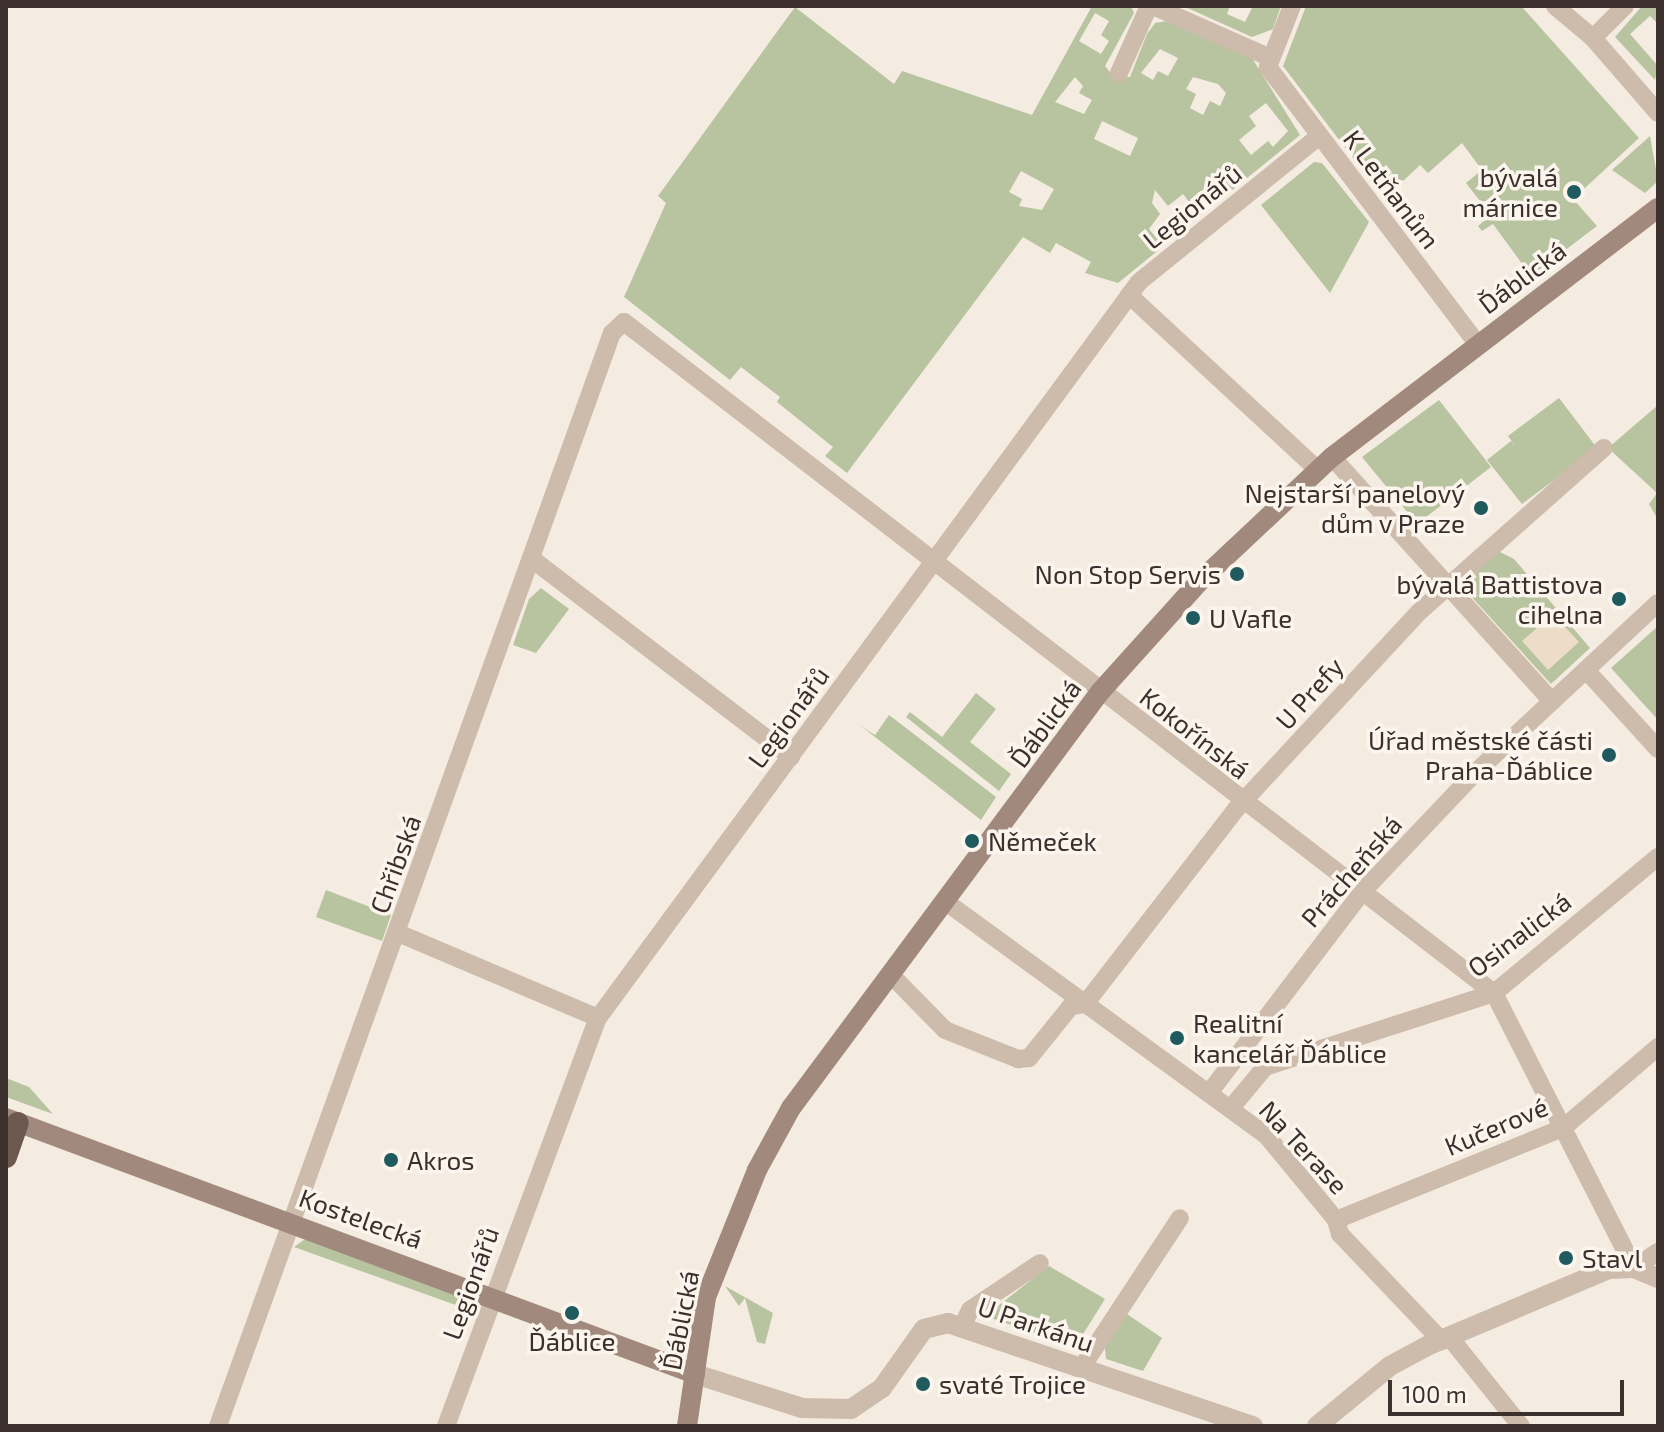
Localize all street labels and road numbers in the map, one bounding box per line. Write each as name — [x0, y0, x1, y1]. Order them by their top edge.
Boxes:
street label: K Letňanům — [1337, 124, 1447, 254]
street label: Legionářů — [1136, 157, 1248, 255]
street label: Ďáblická — [1472, 234, 1572, 320]
street label: U Prefy — [1269, 651, 1349, 735]
street label: Legionářů — [741, 660, 835, 774]
street label: Ďáblická — [1003, 673, 1087, 773]
street label: Kokořínská — [1134, 681, 1256, 785]
street label: Prácheňská — [1294, 809, 1408, 933]
street label: Chřibská — [363, 811, 427, 917]
street label: Osinalická — [1461, 885, 1577, 983]
street label: Kučerové — [1440, 1090, 1552, 1162]
street label: Na Terase — [1253, 1094, 1355, 1200]
street label: Kostelecká — [295, 1181, 427, 1255]
street label: Legionářů — [435, 1222, 505, 1344]
street label: Ďáblická — [655, 1268, 705, 1372]
street label: U Parkánu — [974, 1290, 1098, 1358]

